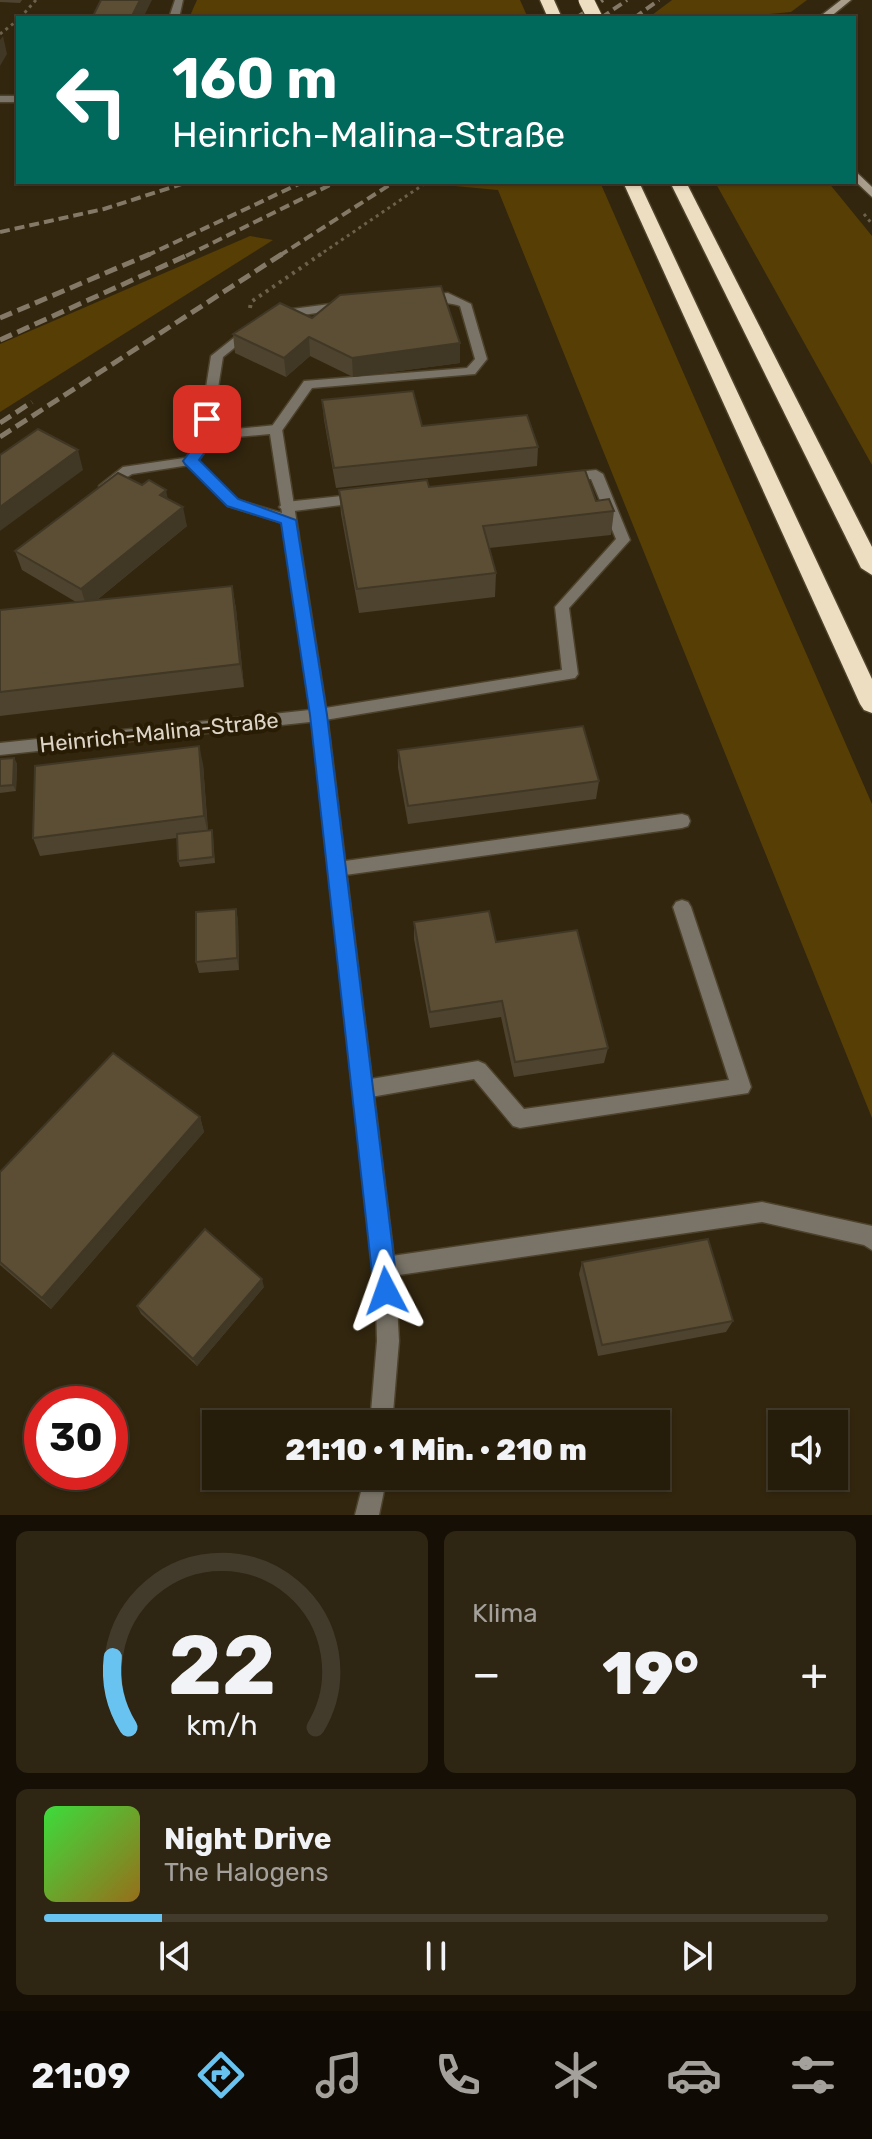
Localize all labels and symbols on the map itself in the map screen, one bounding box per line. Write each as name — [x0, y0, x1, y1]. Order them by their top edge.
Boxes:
pin — [173, 385, 241, 453]
street label: Heinrich-Malina-Straße — [38, 707, 280, 758]
position arrow — [344, 1249, 428, 1333]
speed limit sign: 30 — [24, 1386, 128, 1490]

